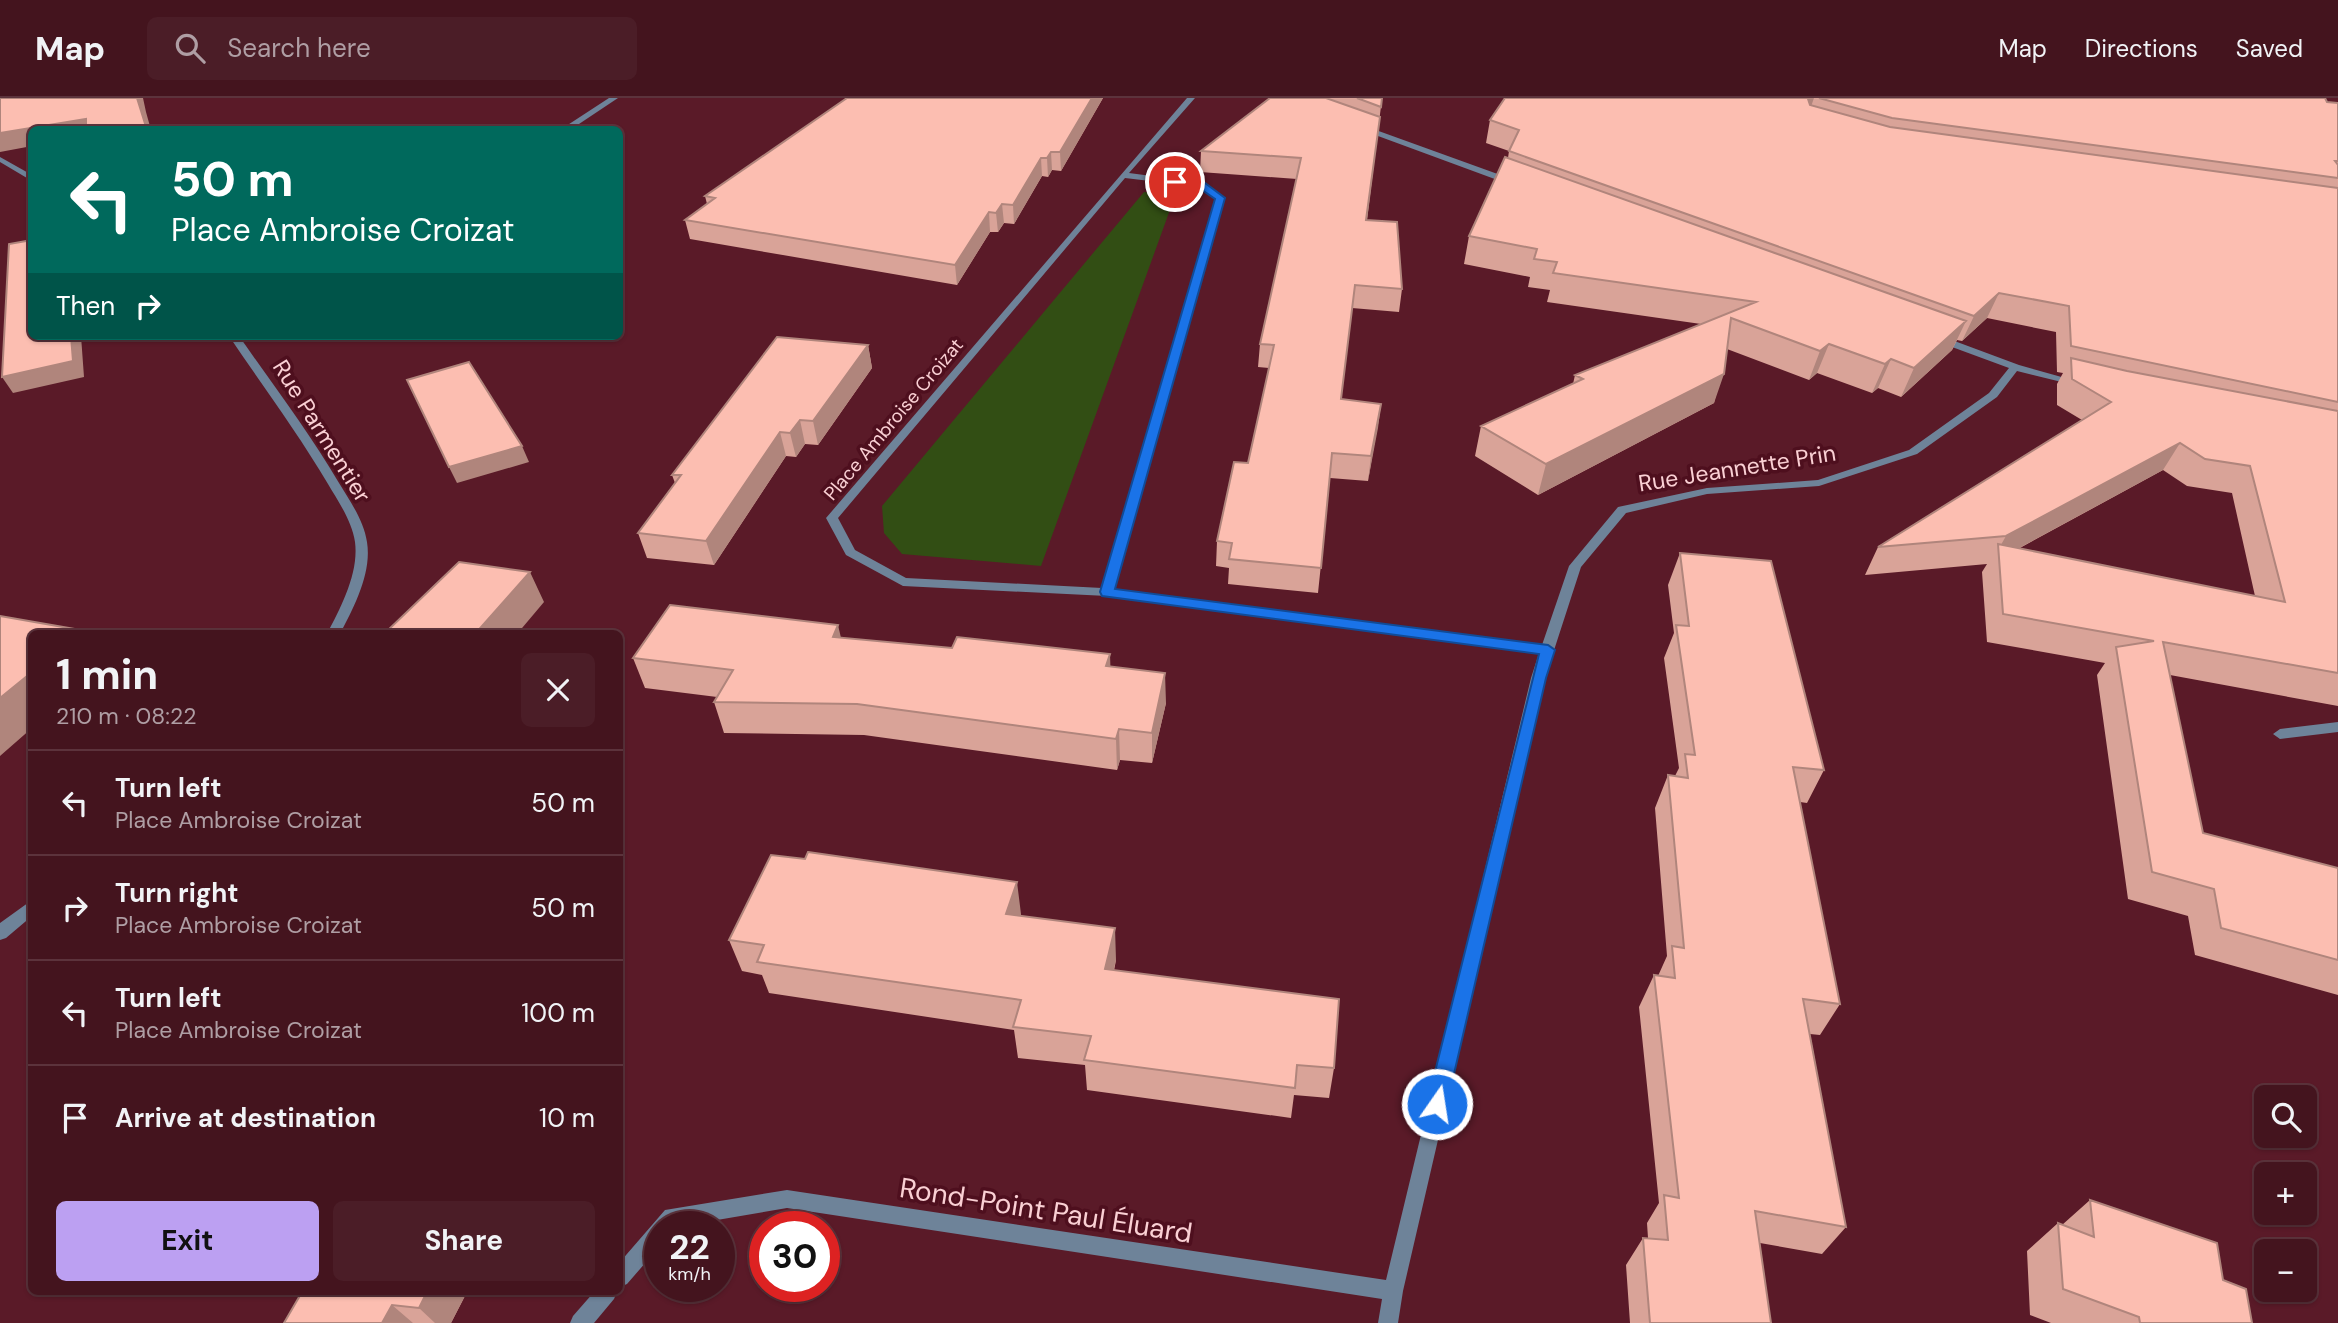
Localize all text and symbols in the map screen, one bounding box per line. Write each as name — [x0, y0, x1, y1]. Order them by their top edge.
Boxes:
search box — [147, 17, 637, 80]
text: Map — [35, 27, 105, 70]
icon: search — [171, 29, 209, 67]
text: Search here — [227, 31, 371, 65]
text: Map — [1999, 33, 2047, 64]
text: Directions — [2085, 33, 2198, 64]
text: Saved — [2236, 33, 2303, 64]
text: 50 m — [171, 147, 294, 211]
pin — [1145, 152, 1205, 212]
icon: left — [56, 154, 147, 245]
icon: arrive — [1156, 163, 1194, 201]
text: Place Ambroise Croizat — [171, 209, 515, 251]
icon: right — [129, 287, 167, 325]
text: Then — [56, 289, 115, 323]
street label: Place Ambroise Croizat — [818, 333, 969, 505]
street label: Rue Parmentier — [266, 354, 378, 508]
street label: Rue Jeannette Prin — [1636, 438, 1838, 498]
text: 1 min — [56, 647, 158, 702]
button: close — [521, 653, 595, 727]
text: 210 m · 08:22 — [56, 701, 196, 731]
text: Turn left — [115, 771, 222, 805]
icon: left — [56, 784, 94, 822]
text: 50 m — [531, 786, 595, 820]
text: Place Ambroise Croizat — [115, 805, 362, 835]
text: Turn right — [115, 876, 239, 910]
icon: right — [56, 889, 94, 927]
text: 50 m — [531, 891, 595, 925]
text: Place Ambroise Croizat — [115, 910, 362, 940]
text: Turn left — [115, 981, 222, 1015]
icon: left — [56, 994, 94, 1032]
text: 100 m — [521, 996, 595, 1030]
text: Place Ambroise Croizat — [115, 1015, 362, 1045]
position arrow — [1400, 1067, 1474, 1141]
map controls — [2254, 1085, 2317, 1302]
button: search — [2254, 1085, 2317, 1148]
icon: arrive — [56, 1099, 94, 1137]
text: Arrive at destination — [115, 1101, 376, 1135]
text: 10 m — [539, 1101, 595, 1135]
button: + — [2254, 1162, 2317, 1225]
street label: Rond-Point Paul Éluard — [897, 1169, 1195, 1252]
button: Exit — [56, 1201, 319, 1281]
button: Share — [333, 1201, 595, 1281]
speed limit sign: 30 — [749, 1211, 840, 1302]
text: 22 — [669, 1224, 710, 1270]
button: − — [2254, 1239, 2317, 1302]
text: km/h — [668, 1262, 711, 1286]

